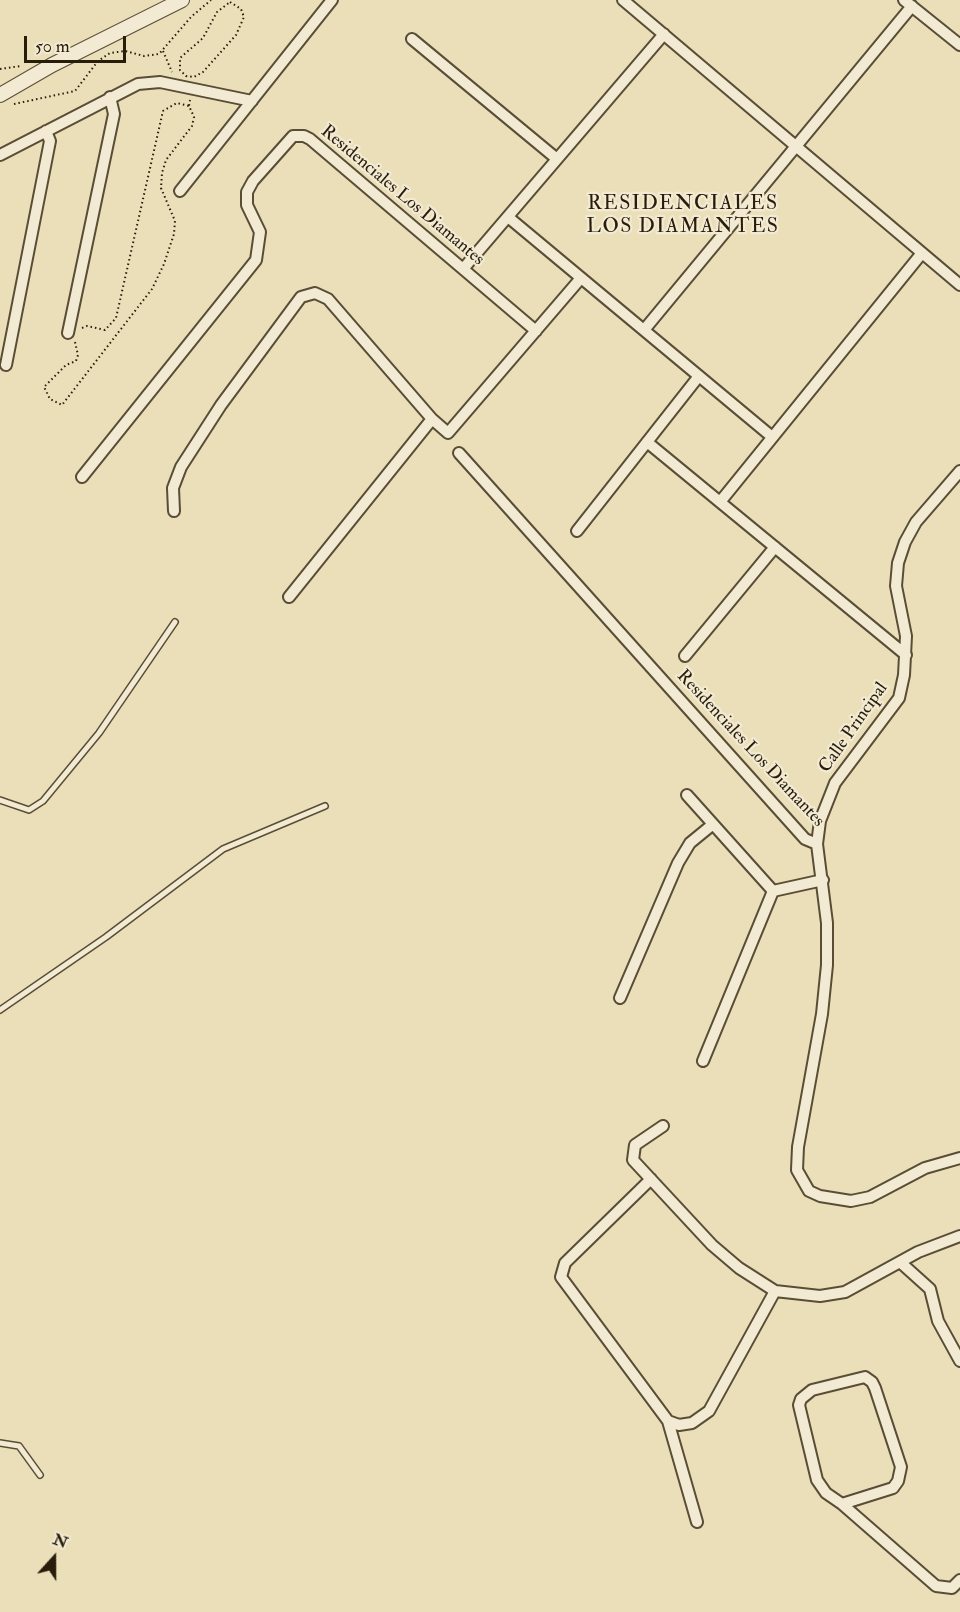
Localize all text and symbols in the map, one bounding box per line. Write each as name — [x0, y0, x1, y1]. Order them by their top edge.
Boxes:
scale bar — [27, 24, 129, 62]
text: 50 m — [35, 35, 70, 58]
street label: Residenciales Los Diamantes — [316, 121, 488, 271]
district label: RESIDENCIALES LOS DIAMANTES — [587, 193, 779, 240]
street label: Residenciales Los Diamantes — [672, 666, 828, 832]
street label: Calle Principal — [815, 679, 893, 777]
north arrow — [24, 1528, 84, 1588]
text: N — [50, 1529, 71, 1553]

